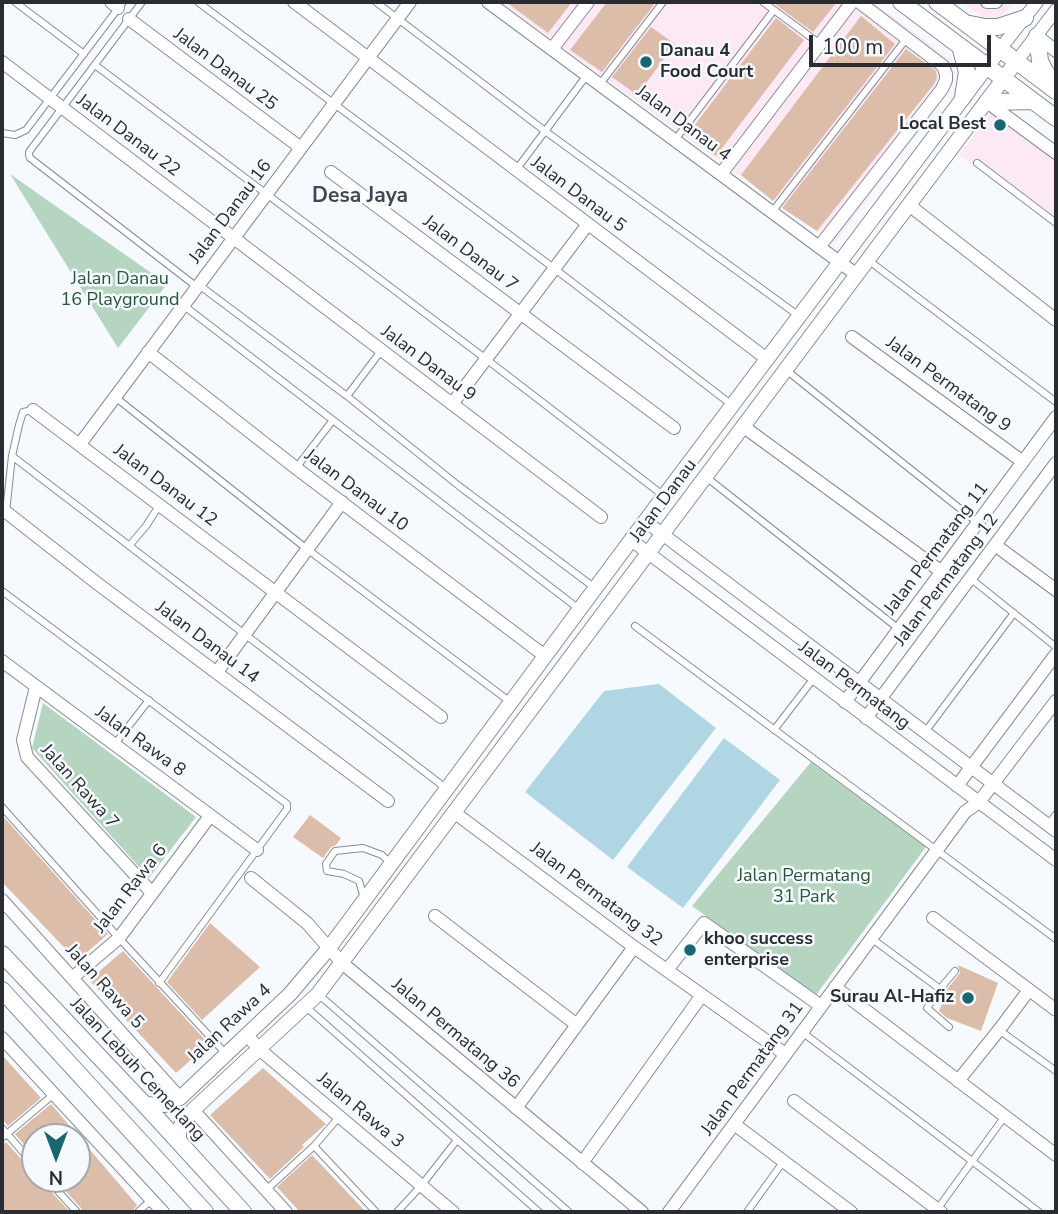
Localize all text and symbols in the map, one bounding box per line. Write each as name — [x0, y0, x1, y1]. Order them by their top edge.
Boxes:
scale bar — [813, 21, 995, 65]
street label: Jalan Danau 25 — [169, 24, 281, 116]
text: 100 m — [822, 33, 883, 61]
place label: Danau 4 Food Court — [660, 41, 753, 84]
marker: Danau 4 Food Court — [638, 54, 654, 70]
street label: Jalan Danau 4 — [631, 81, 735, 167]
street label: Jalan Danau 22 — [72, 90, 184, 182]
place label: Local Best — [899, 114, 986, 136]
marker: Local Best — [992, 117, 1008, 133]
street label: Jalan Danau 5 — [526, 152, 630, 238]
street label: Jalan Danau 16 — [185, 156, 277, 268]
district label: Desa Jaya — [312, 184, 408, 210]
street label: Jalan Danau 7 — [418, 211, 522, 297]
park label: Jalan Danau 16 Playground — [60, 269, 180, 312]
street label: Jalan Danau 9 — [376, 321, 480, 407]
street label: Jalan Permatang 9 — [881, 332, 1015, 438]
street label: Jalan Danau 12 — [109, 440, 221, 532]
street label: Jalan Danau 10 — [300, 445, 412, 537]
street label: Jalan Danau — [626, 455, 702, 547]
street label: Jalan Permatang 11 — [880, 479, 994, 619]
street label: Jalan Permatang 12 — [890, 510, 1004, 650]
street label: Jalan Danau 14 — [151, 597, 263, 689]
street label: Jalan Permatang — [794, 637, 914, 735]
street label: Jalan Rawa 8 — [91, 702, 189, 782]
street label: Jalan Rawa 7 — [35, 740, 123, 834]
street label: Jalan Permatang 32 — [526, 838, 666, 952]
street label: Jalan Rawa 6 — [90, 840, 172, 938]
park label: Jalan Permatang 31 Park — [737, 866, 871, 908]
place label: khoo success enterprise — [704, 929, 813, 972]
street label: Jalan Rawa 5 — [60, 940, 148, 1034]
marker: khoo success enterprise — [682, 942, 698, 958]
street label: Jalan Permatang 36 — [387, 974, 523, 1094]
street label: Jalan Rawa 4 — [184, 980, 276, 1068]
place label: Surau Al-Hafiz — [830, 987, 954, 1009]
marker: Surau Al-Hafiz — [960, 990, 976, 1006]
street label: Jalan Lebuh Cemerlang — [65, 994, 209, 1146]
street label: Jalan Permatang 31 — [697, 998, 809, 1140]
street label: Jalan Rawa 3 — [312, 1069, 408, 1153]
north arrow — [21, 1123, 91, 1193]
text: N — [49, 1164, 63, 1190]

